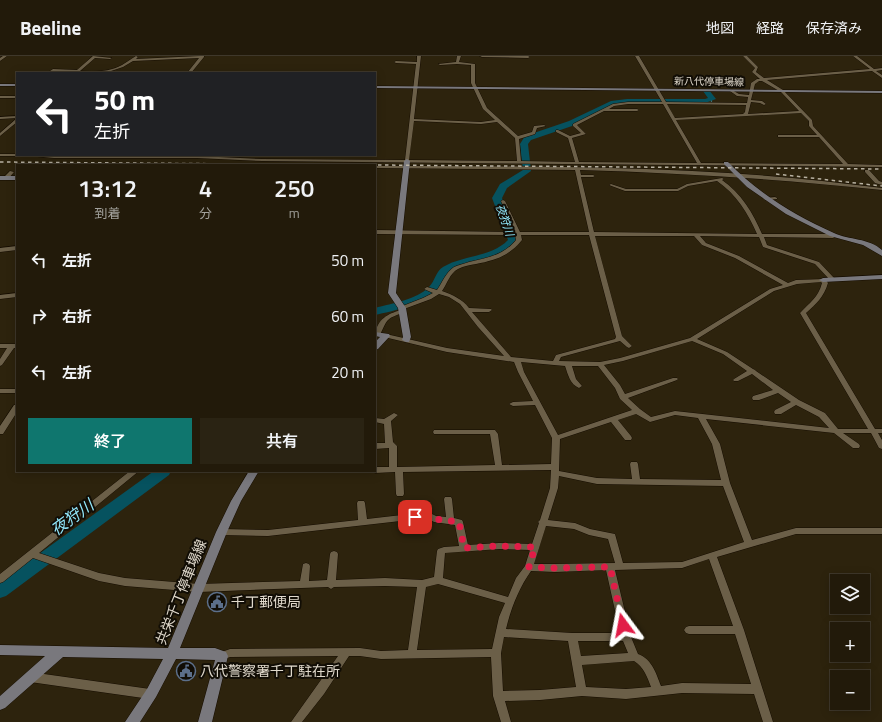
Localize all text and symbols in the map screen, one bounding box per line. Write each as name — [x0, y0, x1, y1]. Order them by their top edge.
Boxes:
text: Beeline — [20, 13, 81, 42]
text: 地図 — [706, 17, 734, 38]
text: 経路 — [756, 17, 784, 38]
text: 保存済み — [806, 17, 862, 38]
street label: 新八代停車場線 — [674, 73, 744, 90]
text: 50 m — [94, 78, 155, 121]
icon: left — [28, 88, 80, 140]
text: 左折 — [94, 118, 130, 145]
text: 13:12 — [78, 170, 137, 206]
text: 4 — [199, 170, 212, 206]
text: 250 — [274, 170, 314, 206]
water label: 夜狩川 — [492, 202, 518, 239]
text: 到着 — [94, 203, 120, 223]
text: 分 — [199, 203, 212, 223]
text: m — [289, 203, 300, 223]
icon: left — [28, 249, 50, 271]
text: 左折 — [62, 249, 92, 272]
text: 50 m — [331, 249, 364, 272]
icon: right — [28, 305, 50, 327]
text: 右折 — [62, 305, 92, 328]
text: 60 m — [331, 305, 364, 328]
icon: left — [28, 361, 50, 383]
text: 左折 — [62, 361, 92, 384]
text: 20 m — [331, 361, 364, 384]
button: 終了 — [28, 418, 192, 464]
button: 共有 — [200, 418, 364, 464]
water label: 夜狩川 — [46, 492, 100, 541]
pin — [398, 500, 432, 534]
icon: arrive — [404, 506, 426, 528]
street label: 共栄千丁停車場線 — [150, 536, 211, 648]
map controls — [830, 574, 870, 710]
button: layers — [830, 574, 870, 614]
public building icon: 千丁郵便局 — [206, 591, 228, 613]
place label: 千丁郵便局 — [231, 591, 301, 612]
position arrow — [602, 604, 644, 646]
button: + — [830, 622, 870, 662]
public building icon: 八代警察署千丁駐在所 — [175, 660, 197, 682]
place label: 八代警察署千丁駐在所 — [200, 660, 340, 681]
button: − — [830, 670, 870, 710]

